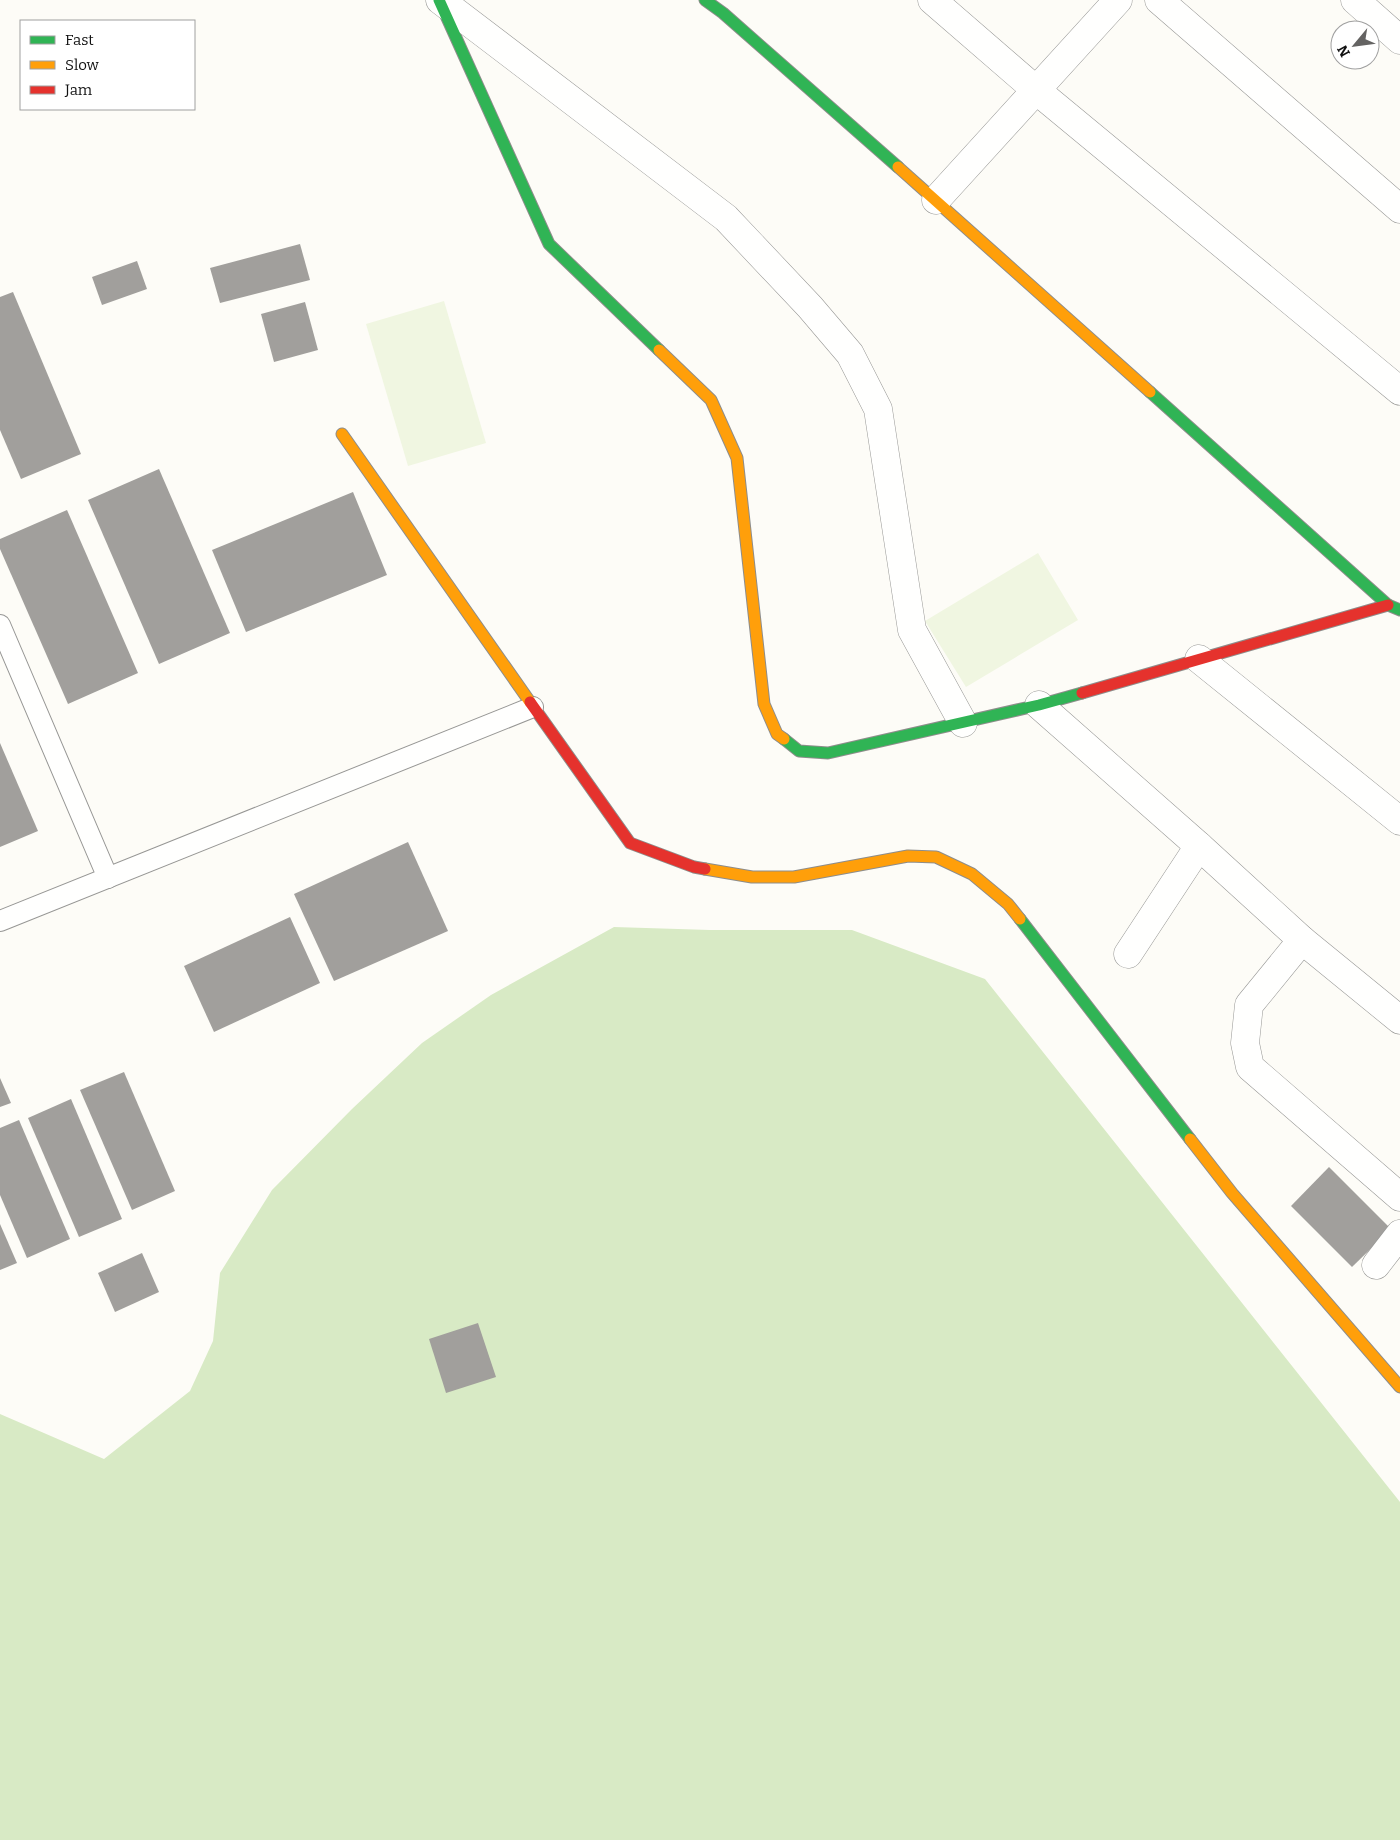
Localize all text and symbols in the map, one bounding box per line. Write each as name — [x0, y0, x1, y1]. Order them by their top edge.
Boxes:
legend — [20, 20, 195, 110]
north arrow — [1330, 20, 1380, 70]
text: Fast — [65, 31, 94, 49]
text: N — [1334, 42, 1354, 60]
text: Slow — [65, 56, 100, 74]
text: Jam — [64, 81, 93, 99]

